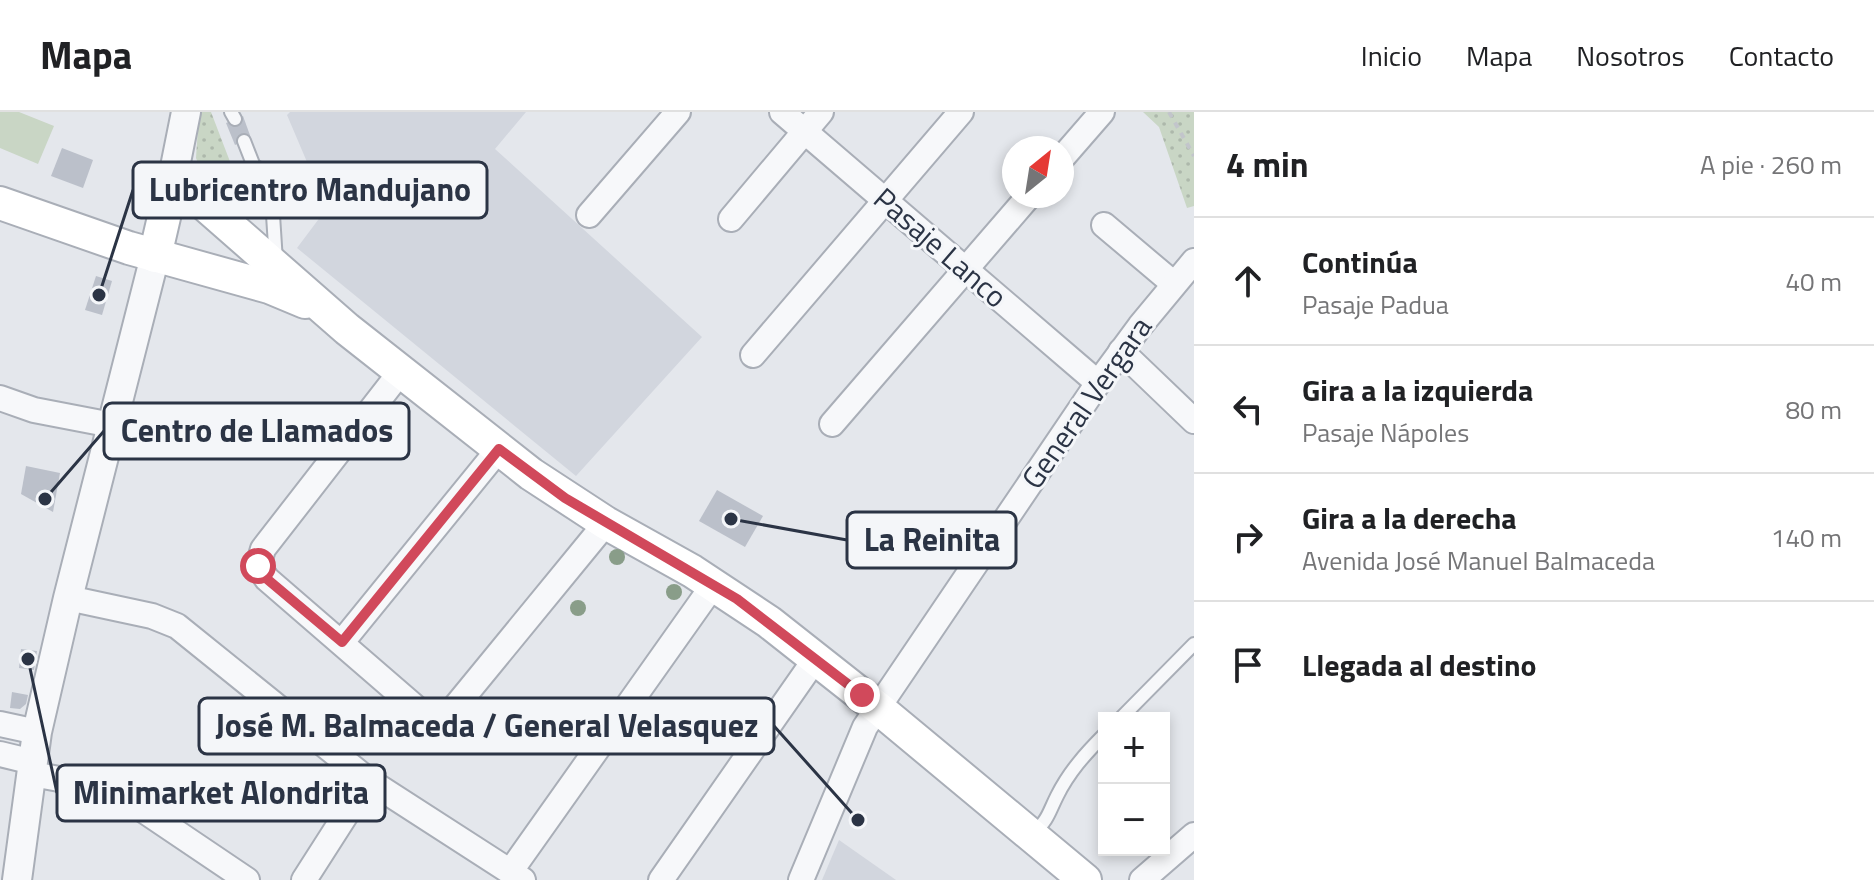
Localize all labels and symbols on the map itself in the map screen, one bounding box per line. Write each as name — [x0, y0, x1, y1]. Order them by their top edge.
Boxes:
north arrow — [1002, 136, 1074, 208]
callout: Lubricentro Mandujano — [133, 162, 487, 218]
text: Lubricentro Mandujano — [149, 165, 471, 213]
street label: Pasaje Lanco — [864, 176, 1018, 318]
street label: General Vergara — [1010, 307, 1163, 498]
callout: Centro de Llamados — [104, 403, 409, 459]
text: Centro de Llamados — [121, 406, 393, 454]
callout: La Reinita — [847, 512, 1016, 568]
text: La Reinita — [864, 515, 1000, 563]
route start — [240, 548, 276, 584]
route end — [844, 677, 880, 713]
callout: José M. Balmaceda / General Velasquez — [199, 698, 774, 754]
text: José M. Balmaceda / General Velasquez — [215, 701, 759, 749]
callout: Minimarket Alondrita — [57, 765, 385, 821]
text: Minimarket Alondrita — [73, 768, 369, 816]

